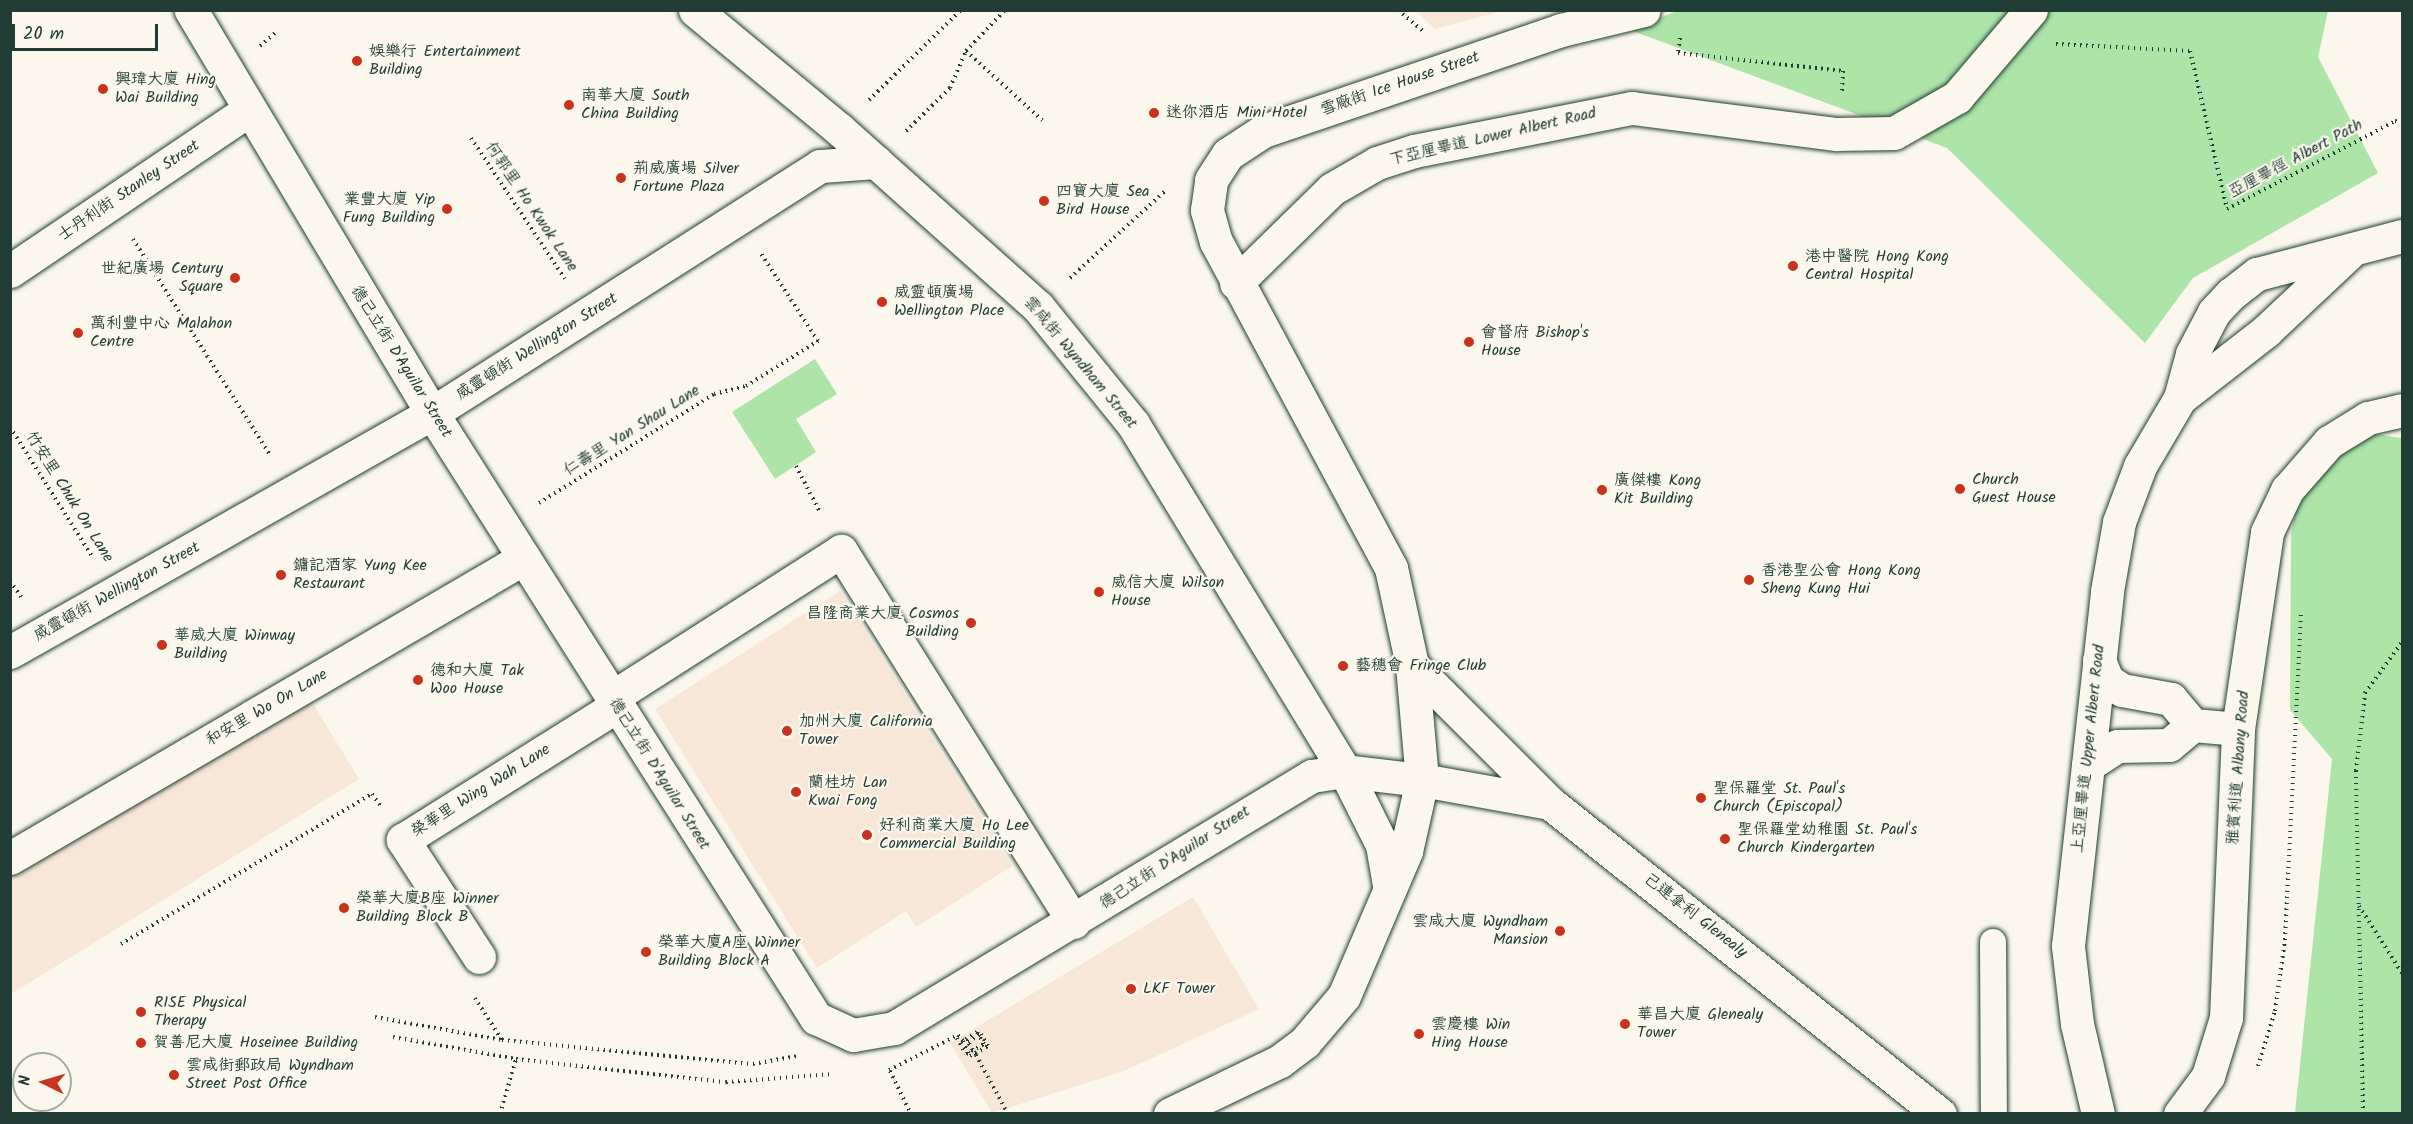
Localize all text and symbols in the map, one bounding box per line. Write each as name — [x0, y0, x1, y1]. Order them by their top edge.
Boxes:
scale bar — [15, 12, 160, 50]
text: 20 m — [23, 20, 64, 49]
place label: 娛樂行 Entertainment Building — [369, 42, 521, 80]
street label: 雪廠街 Ice House Street — [1318, 48, 1482, 120]
marker: 娛樂行 Entertainment Building — [350, 54, 364, 68]
place label: 興瑋大廈 Hing Wai Building — [115, 70, 216, 108]
marker: 興瑋大廈 Hing Wai Building — [96, 82, 110, 96]
place label: 南華大廈 South China Building — [581, 86, 690, 124]
marker: 南華大廈 South China Building — [562, 98, 576, 112]
place label: 迷你酒店 Mini Hotel — [1166, 103, 1307, 123]
street label: 下亞厘畢道 Lower Albert Road — [1388, 104, 1598, 170]
marker: 迷你酒店 Mini Hotel — [1147, 106, 1161, 120]
street label: 亞厘畢徑 Albert Path — [2226, 116, 2366, 202]
street label: 士丹利街 Stanley Street — [55, 136, 203, 246]
street label: 何郭里 Ho Kwok Lane — [480, 139, 582, 275]
place label: 荊威廣場 Silver Fortune Plaza — [633, 159, 739, 197]
marker: 荊威廣場 Silver Fortune Plaza — [614, 171, 628, 185]
place label: 四寶大廈 Sea Bird House — [1056, 182, 1150, 220]
place label: 業豐大廈 Yip Fung Building — [343, 190, 435, 228]
marker: 四寶大廈 Sea Bird House — [1037, 194, 1051, 208]
marker: 業豐大廈 Yip Fung Building — [440, 202, 454, 216]
place label: 港中醫院 Hong Kong Central Hospital — [1805, 247, 1949, 285]
place label: 世紀廣場 Century Square — [101, 259, 223, 297]
marker: 港中醫院 Hong Kong Central Hospital — [1786, 259, 1800, 273]
marker: 世紀廣場 Century Square — [228, 271, 242, 285]
street label: 德己立街 D'Aguilar Street — [346, 282, 456, 442]
place label: 威靈頓廣場 Wellington Place — [894, 283, 1004, 321]
street label: 威靈頓街 Wellington Street — [453, 289, 621, 405]
street label: 雲咸街 Wyndham Street — [1019, 293, 1141, 433]
marker: 威靈頓廣場 Wellington Place — [875, 295, 889, 309]
place label: 萬利豐中心 Malahon Centre — [90, 314, 232, 352]
place label: 會督府 Bishop's House — [1481, 323, 1589, 361]
marker: 萬利豐中心 Malahon Centre — [71, 326, 85, 340]
marker: 會督府 Bishop's House — [1462, 335, 1476, 349]
street label: 仁壽里 Yan Shau Lane — [560, 381, 704, 481]
street label: 竹安里 Chuk On Lane — [21, 428, 117, 566]
place label: Church Guest House — [1972, 470, 2056, 508]
place label: 廣傑樓 Kong Kit Building — [1614, 471, 1701, 509]
marker: Church Guest House — [1953, 482, 1967, 496]
marker: 廣傑樓 Kong Kit Building — [1595, 483, 1609, 497]
street label: 威靈頓街 Wellington Street — [31, 538, 203, 646]
place label: 鏞記酒家 Yung Kee Restaurant — [293, 556, 427, 594]
place label: 香港聖公會 Hong Kong Sheng Kung Hui — [1761, 561, 1921, 599]
marker: 鏞記酒家 Yung Kee Restaurant — [274, 568, 288, 582]
place label: 威信大廈 Wilson House — [1111, 573, 1224, 611]
marker: 香港聖公會 Hong Kong Sheng Kung Hui — [1742, 573, 1756, 587]
marker: 威信大廈 Wilson House — [1092, 585, 1106, 599]
place label: 昌隆商業大廈 Cosmos Building — [806, 604, 959, 642]
marker: 昌隆商業大廈 Cosmos Building — [964, 616, 978, 630]
place label: 華威大廈 Winway Building — [174, 626, 295, 664]
marker: 華威大廈 Winway Building — [155, 638, 169, 652]
street label: 上亞厘畢道 Upper Albert Road — [2069, 644, 2109, 854]
place label: 藝穗會 Fringe Club — [1355, 656, 1486, 676]
marker: 藝穗會 Fringe Club — [1336, 659, 1350, 673]
place label: 德和大廈 Tak Woo House — [430, 661, 524, 699]
street label: 和安里 Wo On Lane — [203, 665, 331, 751]
marker: 德和大廈 Tak Woo House — [411, 673, 425, 687]
street label: 雅賓利道 Albany Road — [2224, 690, 2254, 846]
street label: 德己立街 D'Aguilar Street — [604, 694, 714, 854]
place label: 加州大廈 California Tower — [799, 712, 933, 750]
marker: 加州大廈 California Tower — [780, 724, 794, 738]
street label: 榮華里 Wing Wah Lane — [408, 740, 554, 842]
place label: 蘭桂坊 Lan Kwai Fong — [808, 773, 887, 811]
place label: 聖保羅堂 St. Paul's Church (Episcopal) — [1713, 779, 1845, 817]
marker: 蘭桂坊 Lan Kwai Fong — [789, 785, 803, 799]
marker: 聖保羅堂 St. Paul's Church (Episcopal) — [1694, 791, 1708, 805]
street label: 德己立街 D'Aguilar Street — [1096, 802, 1254, 914]
place label: 好利商業大廈 Ho Lee Commercial Building — [879, 816, 1029, 854]
place label: 聖保羅堂幼稚園 St. Paul's Church Kindergarten — [1737, 820, 1917, 858]
marker: 好利商業大廈 Ho Lee Commercial Building — [860, 828, 874, 842]
marker: 聖保羅堂幼稚園 St. Paul's Church Kindergarten — [1718, 832, 1732, 846]
street label: 己連拿利 Glenealy — [1639, 870, 1751, 962]
place label: 榮華大廈B座 Winner Building Block B — [356, 889, 498, 927]
marker: 榮華大廈B座 Winner Building Block B — [337, 901, 351, 915]
place label: 雲咸大廈 Wyndham Mansion — [1412, 912, 1548, 950]
marker: 雲咸大廈 Wyndham Mansion — [1553, 924, 1567, 938]
place label: 榮華大廈A座 Winner Building Block A — [658, 933, 800, 971]
marker: 榮華大廈A座 Winner Building Block A — [639, 945, 653, 959]
place label: LKF Tower — [1143, 979, 1215, 999]
marker: LKF Tower — [1124, 982, 1138, 996]
place label: RISE Physical Therapy — [154, 993, 247, 1031]
marker: RISE Physical Therapy — [132, 1003, 150, 1021]
place label: 華昌大廈 Glenealy Tower — [1637, 1005, 1763, 1043]
place label: 雲慶樓 Win Hing House — [1431, 1015, 1510, 1053]
marker: 華昌大廈 Glenealy Tower — [1618, 1017, 1632, 1031]
marker: 雲慶樓 Win Hing House — [1412, 1027, 1426, 1041]
place label: 賀善尼大廈 Hoseinee Building — [153, 1033, 358, 1053]
marker: 賀善尼大廈 Hoseinee Building — [134, 1036, 148, 1050]
north arrow — [12, 1052, 72, 1112]
place label: 雲咸街郵政局 Wyndham Street Post Office — [186, 1056, 354, 1094]
marker: 雲咸街郵政局 Wyndham Street Post Office — [167, 1068, 181, 1082]
text: N — [13, 1074, 38, 1087]

